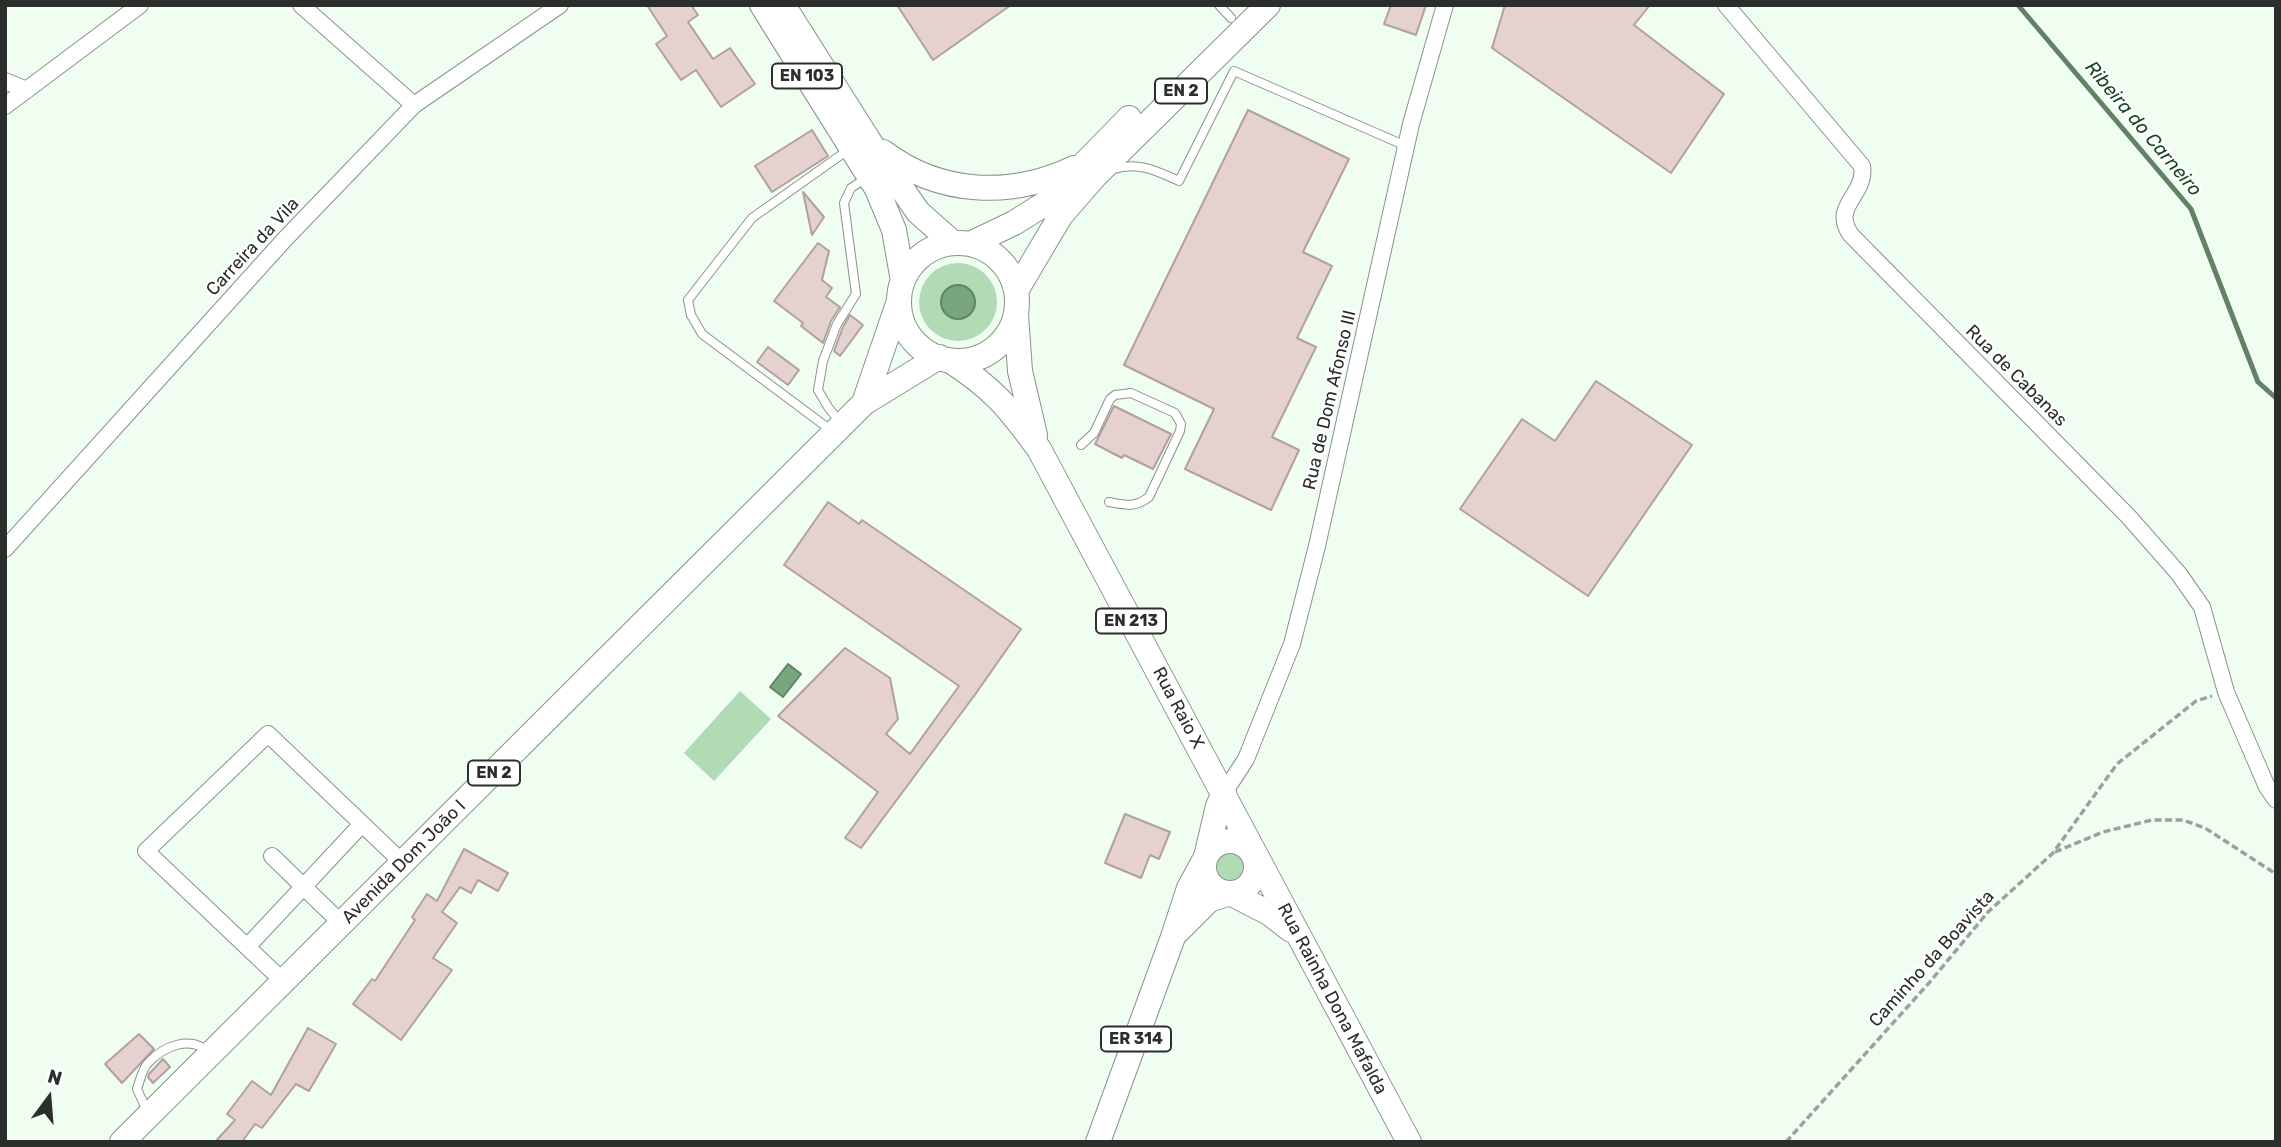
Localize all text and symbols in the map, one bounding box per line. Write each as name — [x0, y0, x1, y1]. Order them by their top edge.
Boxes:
water label: Ribeira do Carneiro — [2080, 57, 2206, 201]
road number: EN 103 — [772, 64, 842, 88]
road number: EN 2 — [1155, 78, 1207, 104]
street label: Carreira da Vila — [202, 193, 304, 301]
street label: Rua de Dom Afonso III — [1299, 308, 1361, 492]
street label: Rua de Cabanas — [1961, 321, 2071, 431]
road number: EN 213 — [1096, 608, 1166, 634]
street label: Rua Raio X — [1148, 664, 1208, 752]
road number: EN 2 — [468, 760, 520, 786]
street label: Avenida Dom João I — [338, 796, 470, 928]
street label: Caminho da Boavista — [1865, 886, 1999, 1032]
street label: Rua Rainha Dona Mafalda — [1272, 900, 1392, 1098]
road number: ER 314 — [1101, 1026, 1171, 1051]
north arrow — [14, 1063, 84, 1133]
text: N — [45, 1064, 65, 1090]

